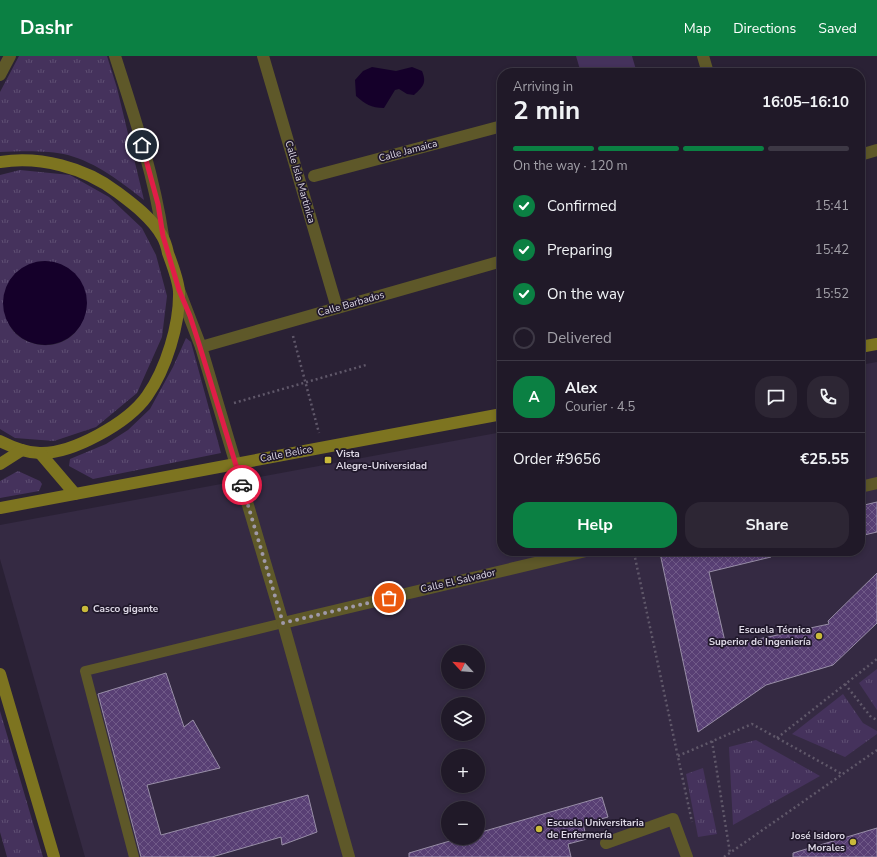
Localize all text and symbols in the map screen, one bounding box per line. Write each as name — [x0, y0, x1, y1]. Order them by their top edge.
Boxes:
text: Dashr — [20, 15, 73, 41]
text: Map — [684, 19, 711, 38]
text: Directions — [733, 19, 796, 38]
text: Saved — [818, 19, 857, 38]
text: Arriving in — [513, 78, 573, 96]
text: 16:05–16:10 — [762, 92, 849, 112]
text: 2 min — [513, 93, 580, 128]
pin — [125, 128, 159, 162]
icon: home — [131, 134, 153, 156]
street label: Calle Jamaica — [377, 136, 439, 166]
street label: Calle Isla Martinica — [282, 139, 318, 225]
text: On the way · 120 m — [513, 157, 628, 175]
icon: check — [513, 195, 535, 217]
text: Confirmed — [547, 196, 617, 216]
text: 15:41 — [815, 197, 849, 215]
icon: check — [513, 239, 535, 261]
text: Preparing — [547, 240, 612, 260]
text: 15:42 — [815, 241, 849, 259]
icon: check — [513, 283, 535, 305]
text: On the way — [547, 284, 625, 304]
text: 15:52 — [815, 285, 849, 303]
street label: Calle Barbados — [316, 288, 386, 320]
text: Delivered — [547, 328, 612, 348]
button: chat — [755, 376, 797, 418]
button: phone — [807, 376, 849, 418]
text: Alex — [565, 378, 597, 398]
text: A — [528, 387, 540, 407]
text: Courier · 4.5 — [565, 398, 635, 416]
street label: Calle Belice — [259, 442, 313, 466]
place label: Vista Alegre-Universidad — [335, 447, 427, 473]
text: Order #9656 — [513, 449, 601, 469]
text: €25.55 — [800, 449, 849, 469]
marker: Vista Alegre-Universidad — [323, 455, 333, 465]
courier — [222, 465, 262, 505]
icon: car — [231, 474, 253, 496]
button: Help — [513, 502, 677, 548]
button: Share — [685, 502, 849, 548]
street label: Calle El Salvador — [419, 565, 497, 596]
pin — [372, 581, 406, 615]
icon: bag — [378, 587, 400, 609]
place label: Casco gigante — [93, 602, 159, 616]
marker: Casco gigante — [80, 604, 90, 614]
place label: Escuela Técnica Superior de Ingeniería — [709, 623, 811, 649]
marker: Escuela Técnica Superior de Ingeniería — [814, 631, 824, 641]
north arrow — [441, 645, 485, 689]
map controls — [441, 645, 485, 845]
button: layers — [441, 697, 485, 741]
button: + — [441, 749, 485, 793]
button: − — [441, 801, 485, 845]
place label: Escuela Universitaria de Enfermería — [547, 816, 644, 842]
marker: Escuela Universitaria de Enfermería — [534, 824, 544, 834]
place label: José Isidoro Morales — [790, 829, 845, 855]
marker: José Isidoro Morales — [848, 837, 858, 847]

